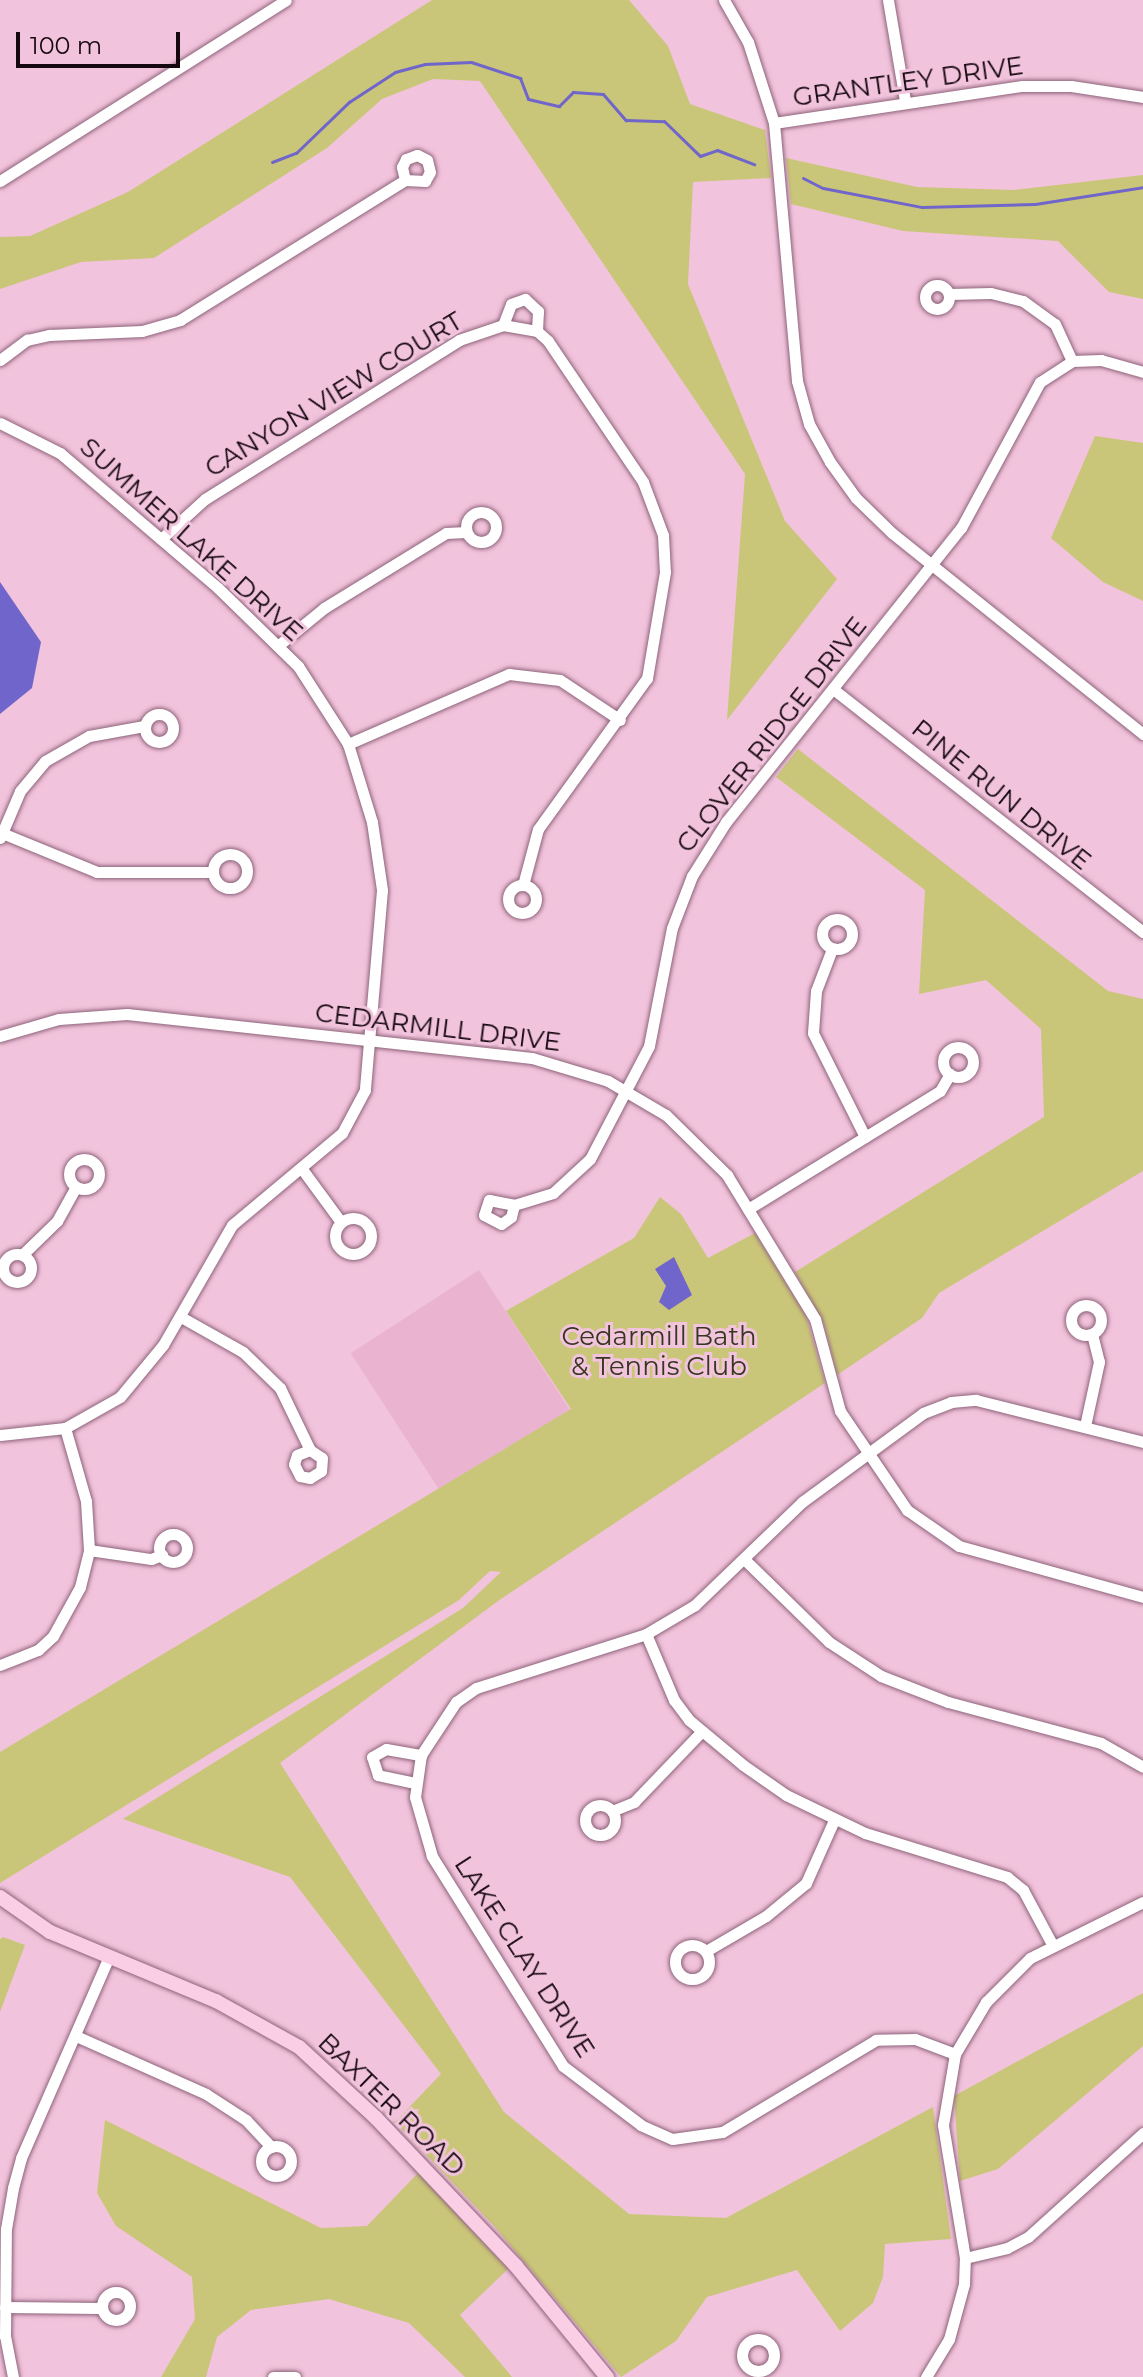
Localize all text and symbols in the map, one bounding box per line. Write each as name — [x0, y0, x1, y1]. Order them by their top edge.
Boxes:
scale bar — [20, 16, 184, 66]
text: 100 m — [30, 31, 102, 60]
street label: GRANTLEY DRIVE — [791, 50, 1025, 114]
street label: CANYON VIEW COURT — [200, 306, 468, 484]
street label: SUMMER LAKE DRIVE — [73, 432, 309, 648]
street label: CLOVER RIDGE DRIVE — [670, 611, 874, 859]
street label: PINE RUN DRIVE — [905, 713, 1097, 877]
street label: CEDARMILL DRIVE — [313, 997, 563, 1059]
park label: Cedarmill Bath & Tennis Club — [561, 1321, 757, 1382]
street label: LAKE CLAY DRIVE — [447, 1850, 601, 2064]
street label: BAXTER ROAD — [311, 2027, 471, 2183]

